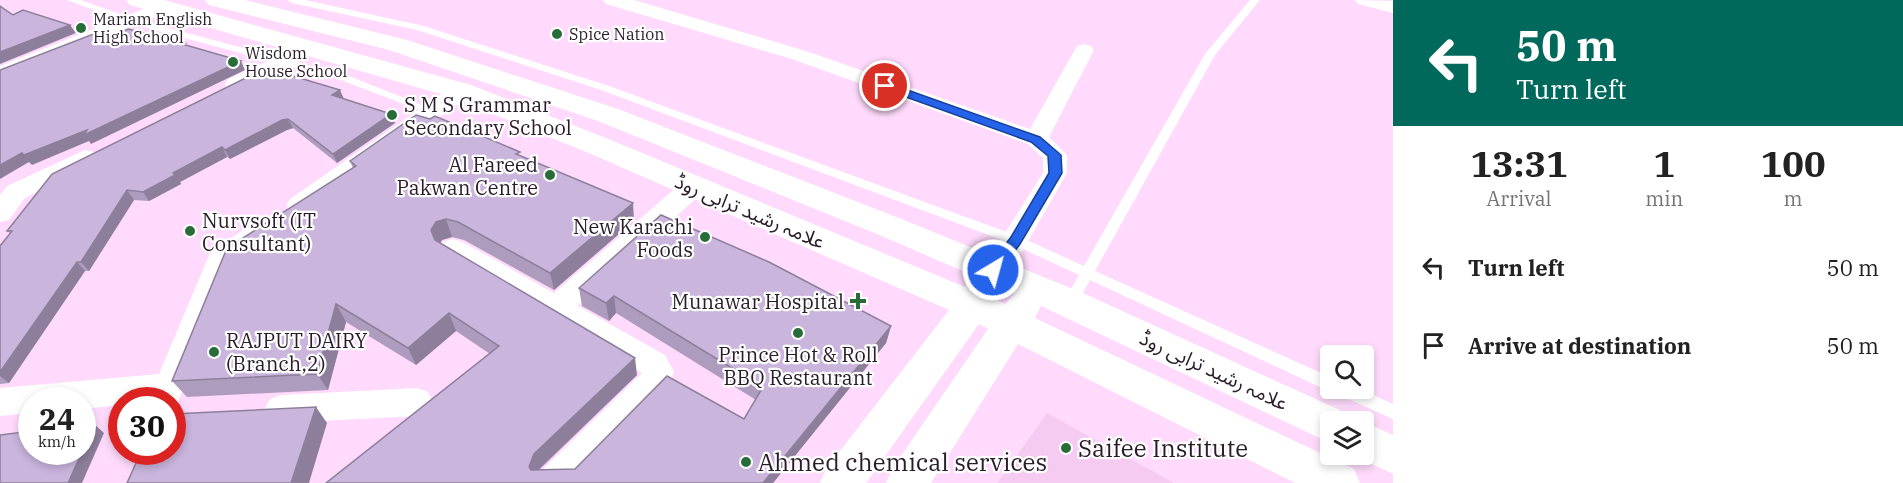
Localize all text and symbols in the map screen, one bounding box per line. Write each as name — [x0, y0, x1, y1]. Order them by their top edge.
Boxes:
place label: Mariam English High School — [93, 9, 212, 47]
text: 50 m — [1516, 18, 1617, 73]
marker: Mariam English High School — [74, 21, 88, 35]
place label: Spice Nation — [569, 24, 664, 44]
icon: left — [1417, 24, 1495, 102]
marker: Spice Nation — [550, 27, 564, 41]
place label: Wisdom House School — [245, 43, 347, 81]
marker: Wisdom House School — [226, 55, 240, 69]
pin — [859, 60, 910, 111]
icon: arrive — [868, 69, 901, 102]
text: Turn left — [1516, 71, 1627, 106]
place label: S M S Grammar Secondary School — [404, 91, 572, 141]
marker: S M S Grammar Secondary School — [385, 108, 399, 122]
text: 13:31 — [1470, 140, 1568, 187]
text: 1 — [1653, 140, 1675, 187]
text: 100 — [1761, 140, 1826, 187]
place label: Al Fareed Pakwan Centre — [397, 151, 538, 201]
street label: علامہ رشید ترابی روڈ — [671, 167, 829, 255]
marker: Al Fareed Pakwan Centre — [543, 168, 557, 182]
text: Arrival — [1487, 185, 1552, 212]
text: min — [1645, 185, 1683, 212]
text: m — [1784, 185, 1803, 212]
place label: Nurvsoft (IT Consultant) — [202, 207, 316, 257]
place label: New Karachi Foods — [573, 213, 693, 263]
marker: Nurvsoft (IT Consultant) — [183, 224, 197, 238]
marker: New Karachi Foods — [698, 230, 712, 244]
position arrow — [961, 238, 1025, 302]
icon: left — [1417, 251, 1450, 284]
text: Turn left — [1468, 253, 1564, 282]
text: 50 m — [1827, 253, 1879, 282]
place label: Munawar Hospital — [672, 288, 844, 315]
marker: Munawar Hospital — [849, 292, 867, 310]
street label: علامہ رشید ترابی روڈ — [1135, 324, 1293, 416]
marker: Prince Hot & Roll BBQ Restaurant — [791, 326, 805, 340]
place label: RAJPUT DAIRY (Branch,2) — [226, 327, 368, 377]
icon: arrive — [1417, 329, 1450, 362]
text: Arrive at destination — [1468, 331, 1691, 360]
text: 50 m — [1827, 331, 1879, 360]
place label: Prince Hot & Roll BBQ Restaurant — [718, 341, 878, 391]
marker: RAJPUT DAIRY (Branch,2) — [207, 345, 221, 359]
map controls — [1320, 345, 1374, 465]
button: search — [1320, 345, 1374, 399]
speed limit sign: 30 — [108, 387, 186, 465]
text: 24 — [39, 399, 75, 438]
button: layers — [1320, 411, 1374, 465]
text: km/h — [38, 432, 76, 451]
place label: Saifee Institute — [1078, 432, 1248, 464]
marker: Saifee Institute — [1059, 441, 1073, 455]
place label: Ahmed chemical services — [758, 446, 1047, 478]
marker: Ahmed chemical services — [739, 455, 753, 469]

